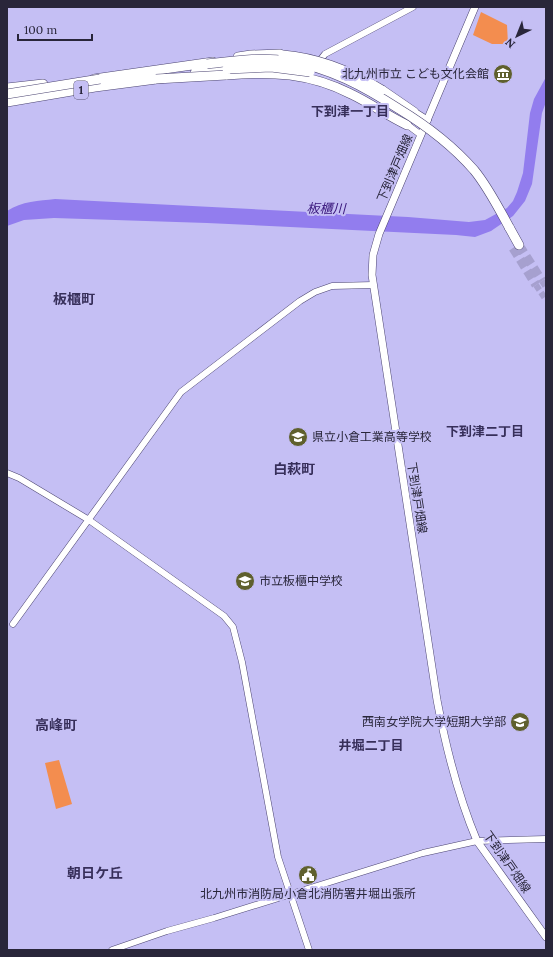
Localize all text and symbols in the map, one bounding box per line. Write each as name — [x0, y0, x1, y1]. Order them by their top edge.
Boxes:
scale bar — [18, 16, 92, 42]
north arrow — [497, 16, 537, 56]
text: 100 m — [24, 22, 57, 37]
text: N — [502, 35, 518, 51]
museum icon: 北九州市立 こども文化会館 — [492, 63, 514, 85]
place label: 北九州市立 こども文化会館 — [342, 66, 489, 81]
road number: 1 — [74, 81, 88, 99]
district label: 下到津一丁目 — [311, 103, 389, 120]
street label: 下到津戸畑線 — [374, 132, 416, 204]
water label: 板櫃川 — [306, 200, 348, 217]
district label: 板櫃町 — [53, 290, 95, 308]
district label: 下到津二丁目 — [446, 423, 524, 440]
school or university icon: 県立小倉工業高等学校 — [287, 426, 309, 448]
place label: 県立小倉工業高等学校 — [312, 429, 432, 444]
district label: 白萩町 — [273, 460, 315, 478]
street label: 下到津戸畑線 — [404, 461, 431, 535]
school or university icon: 市立板櫃中学校 — [234, 570, 256, 592]
place label: 市立板櫃中学校 — [259, 573, 343, 588]
school or university icon: 西南女学院大学短期大学部 — [509, 711, 531, 733]
place label: 西南女学院大学短期大学部 — [362, 714, 506, 729]
district label: 高峰町 — [35, 716, 77, 734]
district label: 井堀二丁目 — [338, 737, 404, 754]
street label: 下到津戸畑線 — [481, 828, 534, 896]
district label: 朝日ケ丘 — [67, 864, 123, 882]
public building icon: 北九州市消防局小倉北消防署井堀出張所 — [297, 864, 319, 886]
place label: 北九州市消防局小倉北消防署井堀出張所 — [200, 886, 416, 901]

